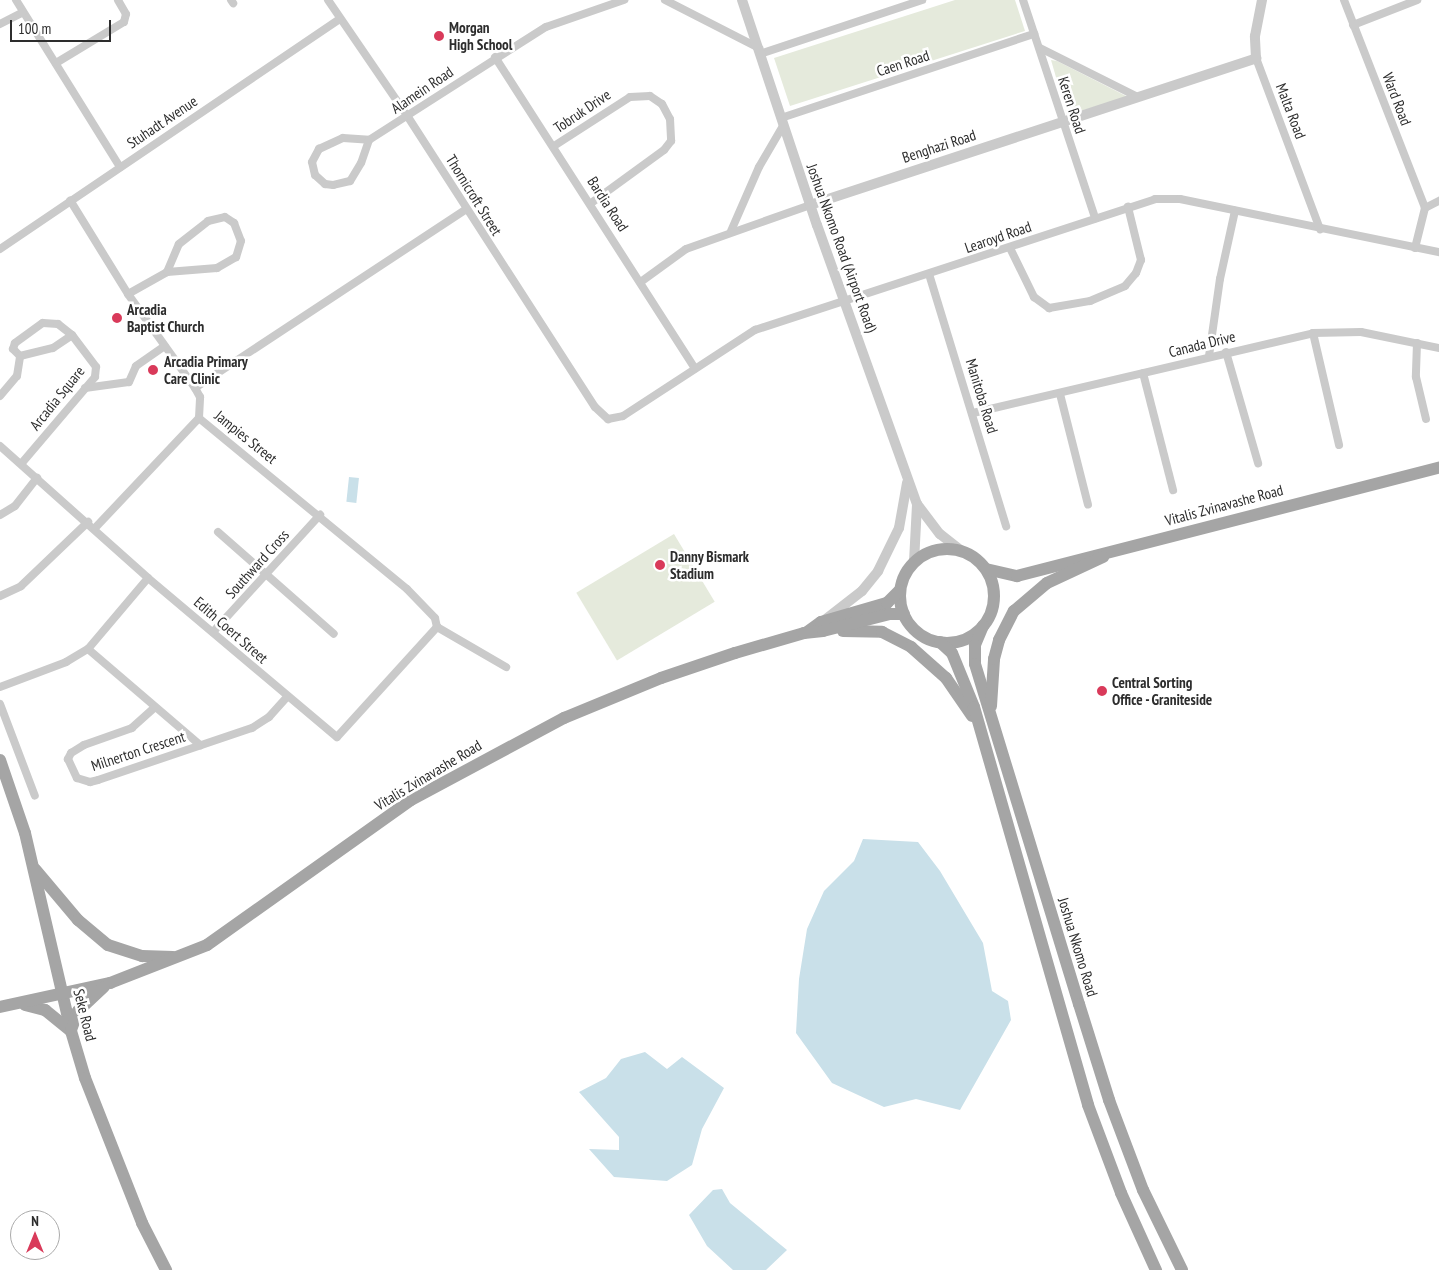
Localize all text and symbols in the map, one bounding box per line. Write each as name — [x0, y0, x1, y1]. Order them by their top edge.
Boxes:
scale bar — [12, 10, 114, 42]
place label: Morgan High School — [449, 18, 512, 53]
text: 100 m — [18, 19, 51, 38]
marker: Morgan High School — [433, 30, 445, 42]
street label: Caen Road — [874, 46, 932, 80]
street label: Alamein Road — [387, 63, 457, 117]
street label: Ward Road — [1379, 70, 1415, 128]
street label: Keren Road — [1054, 74, 1090, 136]
street label: Malta Road — [1272, 81, 1310, 141]
street label: Tobruk Drive — [550, 85, 614, 137]
street label: Stuhadt Avenue — [123, 92, 201, 152]
street label: Benghazi Road — [900, 126, 978, 166]
street label: Thornicroft Street — [442, 151, 506, 239]
street label: Joshua Nkomo Road (Airport Road) — [803, 161, 881, 335]
street label: Bardia Road — [584, 173, 632, 235]
street label: Learoyd Road — [962, 217, 1034, 257]
place label: Arcadia Baptist Church — [127, 300, 204, 335]
marker: Arcadia Baptist Church — [111, 312, 123, 324]
street label: Canada Drive — [1167, 327, 1237, 361]
place label: Arcadia Primary Care Clinic — [164, 352, 248, 387]
street label: Manitoba Road — [962, 356, 1002, 436]
street label: Arcadia Square — [26, 362, 88, 434]
marker: Arcadia Primary Care Clinic — [146, 363, 160, 377]
street label: Jampies Street — [211, 407, 281, 467]
street label: Vitalis Zvinavashe Road — [1163, 481, 1285, 529]
street label: Southward Cross — [221, 526, 293, 602]
place label: Danny Bismark Stadium — [670, 547, 749, 582]
marker: Danny Bismark Stadium — [654, 559, 666, 571]
street label: Edith Coert Street — [190, 593, 272, 667]
place label: Central Sorting Office - Graniteside — [1112, 673, 1214, 708]
marker: Central Sorting Office - Graniteside — [1096, 685, 1108, 697]
street label: Milnerton Crescent — [89, 727, 187, 775]
street label: Vitalis Zvinavashe Road — [371, 736, 485, 814]
street label: Joshua Nkomo Road — [1054, 895, 1102, 999]
street label: Seke Road — [70, 987, 100, 1043]
north arrow — [10, 1210, 60, 1260]
text: N — [31, 1212, 39, 1230]

